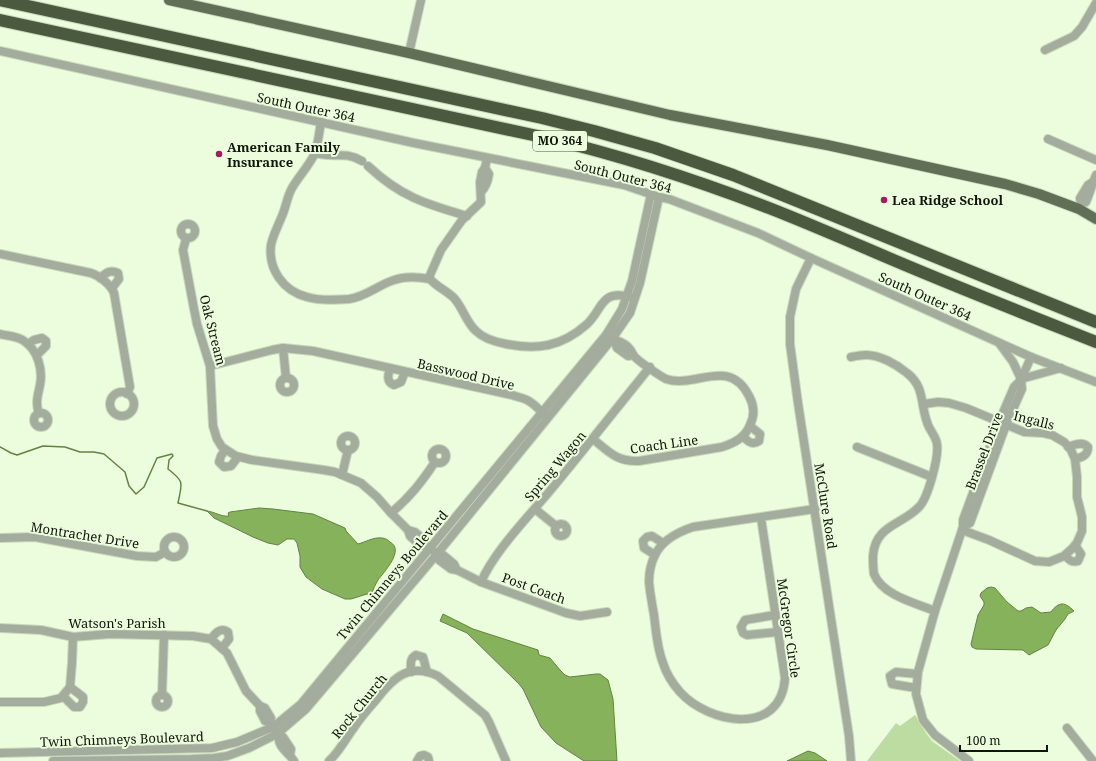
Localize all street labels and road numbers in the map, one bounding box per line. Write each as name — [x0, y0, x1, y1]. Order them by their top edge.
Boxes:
street label: South Outer 364 — [255, 88, 357, 126]
road number: MO 364 — [533, 131, 587, 151]
street label: South Outer 364 — [572, 155, 674, 197]
street label: South Outer 364 — [876, 267, 975, 325]
street label: Oak Stream — [196, 293, 230, 367]
street label: Basswood Drive — [416, 354, 516, 394]
street label: Ingalls — [1012, 406, 1056, 434]
street label: Brassel Drive — [961, 409, 1007, 493]
street label: Spring Wagon — [520, 426, 590, 505]
street label: Coach Line — [629, 430, 699, 458]
street label: McClure Road — [810, 462, 842, 550]
street label: Twin Chimneys Boulevard — [332, 506, 452, 644]
street label: Montrachet Drive — [29, 518, 141, 552]
street label: Post Coach — [500, 568, 568, 608]
street label: McGregor Circle — [773, 577, 805, 679]
street label: Watson's Parish — [68, 614, 166, 632]
street label: Rock Church — [327, 670, 391, 742]
street label: Twin Chimneys Boulevard — [40, 727, 204, 751]

